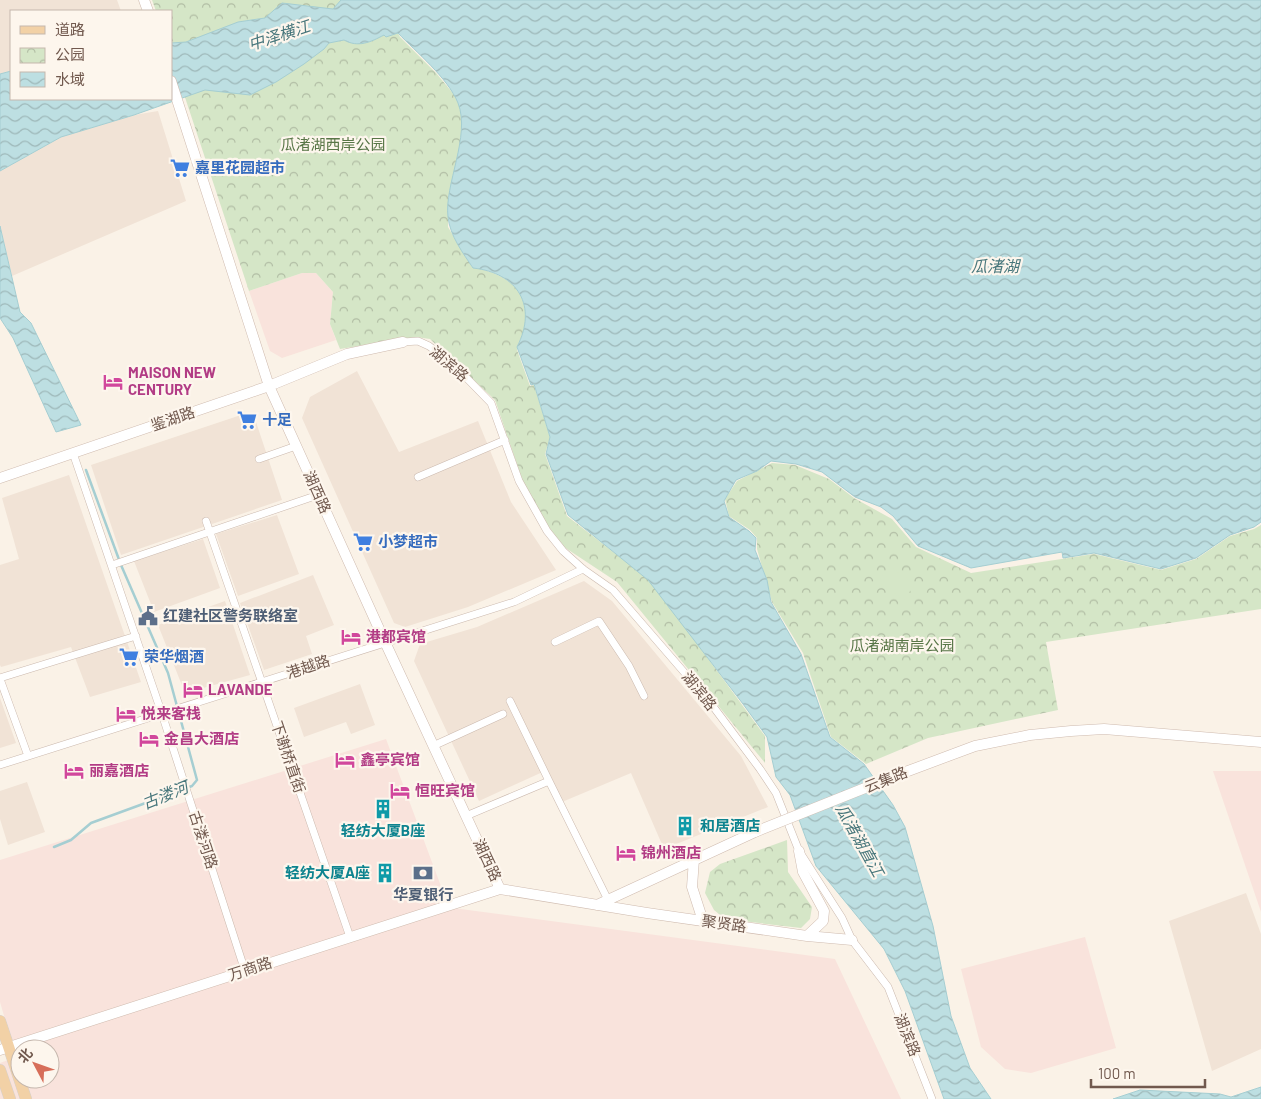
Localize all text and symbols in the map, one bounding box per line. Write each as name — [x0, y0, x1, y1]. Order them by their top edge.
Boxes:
legend — [10, 10, 172, 100]
water label: 中泽横江 — [245, 15, 314, 53]
text: 道路 — [55, 20, 85, 38]
text: 公园 — [55, 45, 85, 63]
text: 水域 — [55, 70, 85, 88]
park label: 瓜渚湖西岸公园 — [280, 135, 386, 153]
supermarket icon: 嘉里花园超市 — [169, 157, 191, 179]
place label: 嘉里花园超市 — [195, 158, 285, 176]
water label: 瓜渚湖 — [971, 256, 1022, 275]
street label: 湖滨路 — [427, 342, 473, 385]
place label: MAISON NEW CENTURY — [128, 363, 216, 398]
hotel icon: MAISON NEW CENTURY — [102, 371, 124, 393]
street label: 鉴湖路 — [148, 402, 197, 434]
supermarket icon: 十足 — [236, 409, 258, 431]
place label: 十足 — [262, 410, 292, 428]
street label: 湖西路 — [301, 467, 335, 516]
supermarket icon: 小梦超市 — [352, 531, 374, 553]
place label: 小梦超市 — [378, 532, 438, 550]
public building icon: 红建社区警务联络室 — [137, 605, 159, 627]
place label: 红建社区警务联络室 — [163, 606, 298, 624]
hotel icon: 港都宾馆 — [340, 626, 362, 648]
place label: 港都宾馆 — [366, 627, 426, 645]
park label: 瓜渚湖南岸公园 — [849, 636, 955, 654]
supermarket icon: 荣华烟酒 — [118, 646, 140, 668]
place label: 荣华烟酒 — [144, 647, 204, 665]
street label: 港越路 — [284, 651, 332, 682]
street label: 湖滨路 — [679, 667, 721, 714]
hotel icon: LAVANDE — [182, 679, 204, 701]
place label: LAVANDE — [208, 680, 273, 698]
hotel icon: 悦来客栈 — [115, 703, 137, 725]
place label: 悦来客栈 — [141, 704, 201, 722]
street label: 下谢桥直街 — [268, 718, 310, 795]
hotel icon: 金昌大酒店 — [138, 728, 160, 750]
place label: 金昌大酒店 — [164, 729, 239, 747]
hotel icon: 鑫亭宾馆 — [334, 749, 356, 771]
place label: 鑫亭宾馆 — [360, 750, 420, 768]
hotel icon: 丽嘉酒店 — [63, 760, 85, 782]
place label: 丽嘉酒店 — [89, 761, 149, 779]
street label: 云集路 — [861, 762, 910, 796]
water label: 古溇河 — [139, 776, 193, 812]
hotel icon: 恒旺宾馆 — [389, 780, 411, 802]
place label: 恒旺宾馆 — [415, 781, 475, 799]
building icon: 轻纺大厦B座 — [372, 798, 394, 820]
water label: 瓜渚湖直江 — [833, 800, 889, 881]
street label: 古溇河路 — [186, 808, 222, 871]
building icon: 和居酒店 — [674, 815, 696, 837]
place label: 和居酒店 — [700, 816, 760, 834]
place label: 轻纺大厦B座 — [341, 821, 425, 839]
street label: 湖西路 — [470, 835, 506, 884]
hotel icon: 锦州酒店 — [615, 842, 637, 864]
place label: 锦州酒店 — [641, 843, 701, 861]
building icon: 轻纺大厦A座 — [374, 862, 396, 884]
bank icon: 华夏银行 — [412, 862, 434, 884]
place label: 轻纺大厦A座 — [285, 863, 370, 881]
place label: 华夏银行 — [393, 885, 453, 903]
street label: 聚贤路 — [701, 911, 748, 935]
street label: 万商路 — [226, 953, 274, 984]
street label: 湖滨路 — [891, 1010, 925, 1059]
north arrow — [10, 1039, 60, 1089]
text: 北 — [14, 1044, 36, 1066]
scale bar — [1091, 1056, 1205, 1088]
text: 100 m — [1098, 1064, 1136, 1082]

